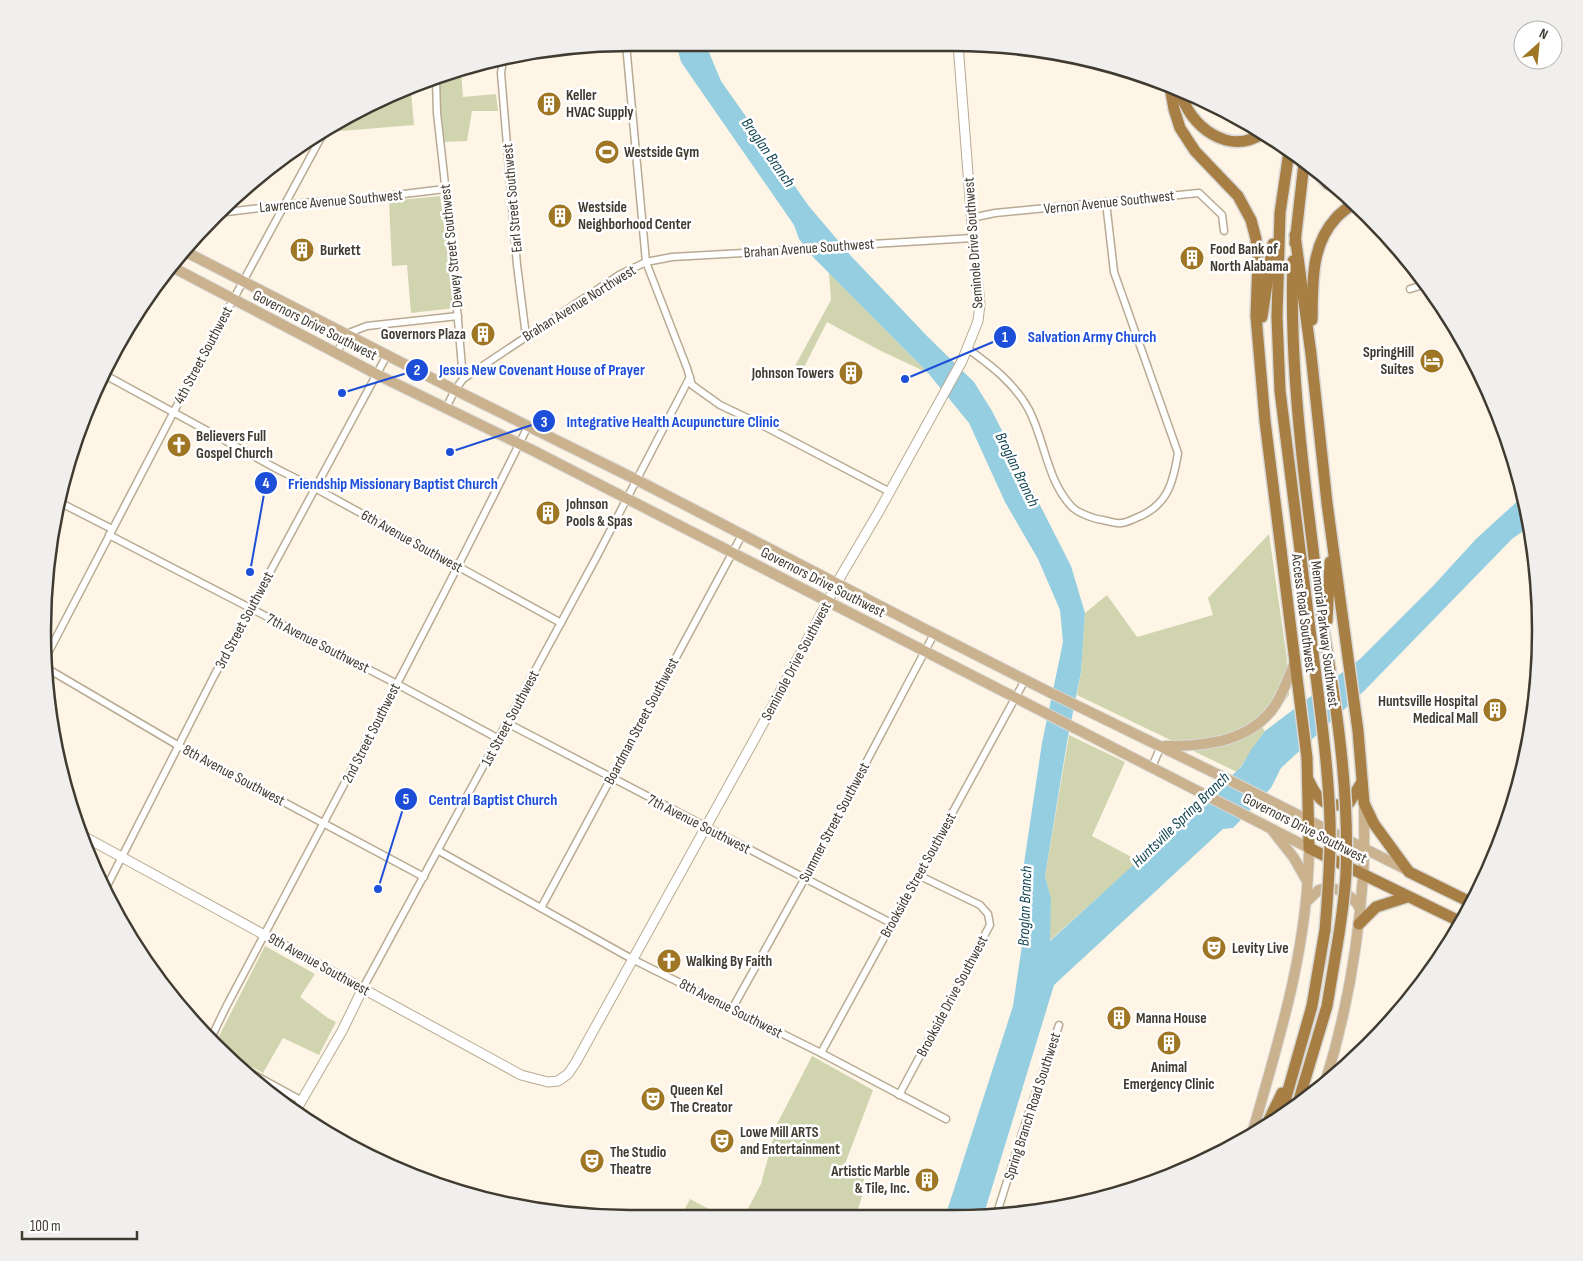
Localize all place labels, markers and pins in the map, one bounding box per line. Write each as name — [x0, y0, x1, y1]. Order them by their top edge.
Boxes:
place label: Keller HVAC Supply — [566, 86, 634, 122]
building icon: Keller HVAC Supply — [536, 91, 562, 117]
sports icon: Westside Gym — [594, 139, 620, 165]
place label: Westside Gym — [624, 143, 699, 162]
place label: Westside Neighborhood Center — [578, 198, 692, 234]
building icon: Westside Neighborhood Center — [547, 203, 573, 229]
building icon: Burkett — [289, 237, 315, 263]
place label: Food Bank of North Alabama — [1210, 240, 1289, 276]
place label: Burkett — [320, 241, 361, 260]
building icon: Food Bank of North Alabama — [1179, 245, 1205, 271]
building icon: Governors Plaza — [470, 321, 496, 347]
callout: Salvation Army Church — [993, 321, 1166, 352]
place label: Governors Plaza — [381, 325, 466, 344]
place label: SpringHill Suites — [1363, 343, 1414, 379]
hotel icon: SpringHill Suites — [1419, 348, 1445, 374]
callout: Jesus New Covenant House of Prayer — [404, 354, 655, 385]
building icon: Johnson Towers — [838, 360, 864, 386]
place label: Johnson Towers — [751, 364, 834, 383]
callout: Integrative Health Acupuncture Clinic — [531, 406, 789, 437]
place label: Believers Full Gospel Church — [196, 427, 273, 463]
church icon: Believers Full Gospel Church — [166, 432, 192, 458]
callout: Friendship Missionary Baptist Church — [253, 467, 508, 498]
place label: Johnson Pools & Spas — [565, 495, 633, 531]
building icon: Johnson Pools & Spas — [535, 500, 561, 526]
place label: Huntsville Hospital Medical Mall — [1378, 692, 1478, 728]
building icon: Huntsville Hospital Medical Mall — [1482, 697, 1508, 723]
callout: Central Baptist Church — [394, 784, 568, 815]
theatre icon: Levity Live — [1201, 935, 1227, 961]
place label: Levity Live — [1232, 939, 1289, 958]
church icon: Walking By Faith — [656, 948, 682, 974]
place label: Walking By Faith — [686, 952, 772, 971]
building icon: Manna House — [1106, 1005, 1132, 1031]
place label: Manna House — [1136, 1009, 1207, 1028]
building icon: Animal Emergency Clinic — [1156, 1030, 1182, 1056]
place label: Animal Emergency Clinic — [1123, 1058, 1215, 1094]
place label: Queen Kel The Creator — [670, 1081, 733, 1117]
theatre icon: Queen Kel The Creator — [640, 1086, 666, 1112]
place label: Lowe Mill ARTS and Entertainment — [740, 1123, 840, 1159]
theatre icon: Lowe Mill ARTS and Entertainment — [709, 1128, 735, 1154]
place label: The Studio Theatre — [610, 1143, 666, 1179]
theatre icon: The Studio Theatre — [579, 1148, 605, 1174]
place label: Artistic Marble & Tile, Inc. — [830, 1162, 910, 1198]
building icon: Artistic Marble & Tile, Inc. — [914, 1167, 940, 1193]

